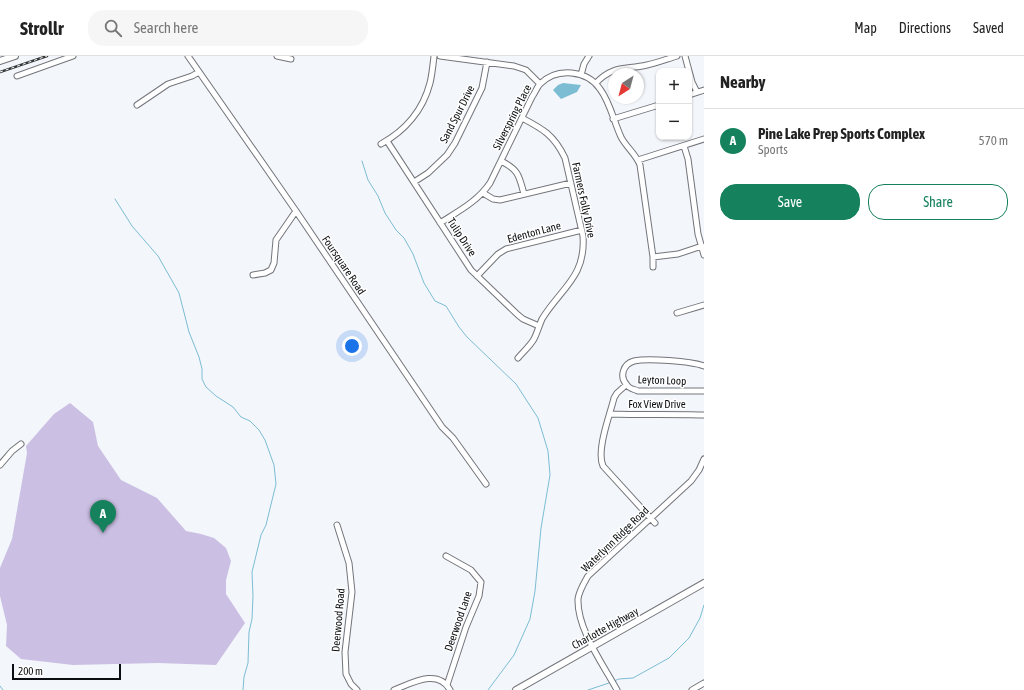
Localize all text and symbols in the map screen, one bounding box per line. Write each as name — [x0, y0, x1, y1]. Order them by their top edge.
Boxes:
search box — [88, 10, 368, 46]
text: Strollr — [20, 17, 64, 39]
icon: search — [102, 17, 124, 39]
text: Search here — [134, 19, 198, 36]
text: Map — [854, 20, 877, 36]
text: Directions — [899, 20, 951, 36]
text: Saved — [973, 20, 1004, 36]
north arrow — [608, 68, 644, 104]
map controls — [656, 68, 692, 140]
button: + — [656, 68, 692, 104]
text: Nearby — [720, 72, 766, 92]
street label: Silverspring Place — [490, 82, 534, 152]
street label: Sand Spur Drive — [437, 83, 477, 145]
button: − — [656, 104, 692, 140]
text: Pine Lake Prep Sports Complex — [758, 125, 925, 142]
text: A — [730, 133, 736, 148]
text: 570 m — [979, 133, 1008, 148]
text: Sports — [758, 142, 788, 157]
street label: Farmers Folly Drive — [570, 161, 598, 239]
button: Save — [720, 184, 860, 220]
button: Share — [868, 184, 1008, 220]
street label: Tulip Drive — [445, 216, 479, 258]
street label: Edenton Lane — [506, 219, 562, 245]
street label: Foursquare Road — [320, 233, 368, 297]
your location — [342, 336, 362, 356]
street label: Leyton Loop — [638, 373, 686, 387]
street label: Fox View Drive — [628, 398, 686, 410]
pin: A — [90, 500, 116, 533]
street label: Waterlynn Ridge Road — [579, 504, 651, 574]
street label: Deerwood Road — [329, 588, 347, 652]
street label: Deerwood Lane — [442, 589, 474, 653]
street label: Charlotte Highway — [570, 604, 641, 651]
scale bar — [12, 662, 121, 681]
text: 200 m — [18, 665, 43, 677]

